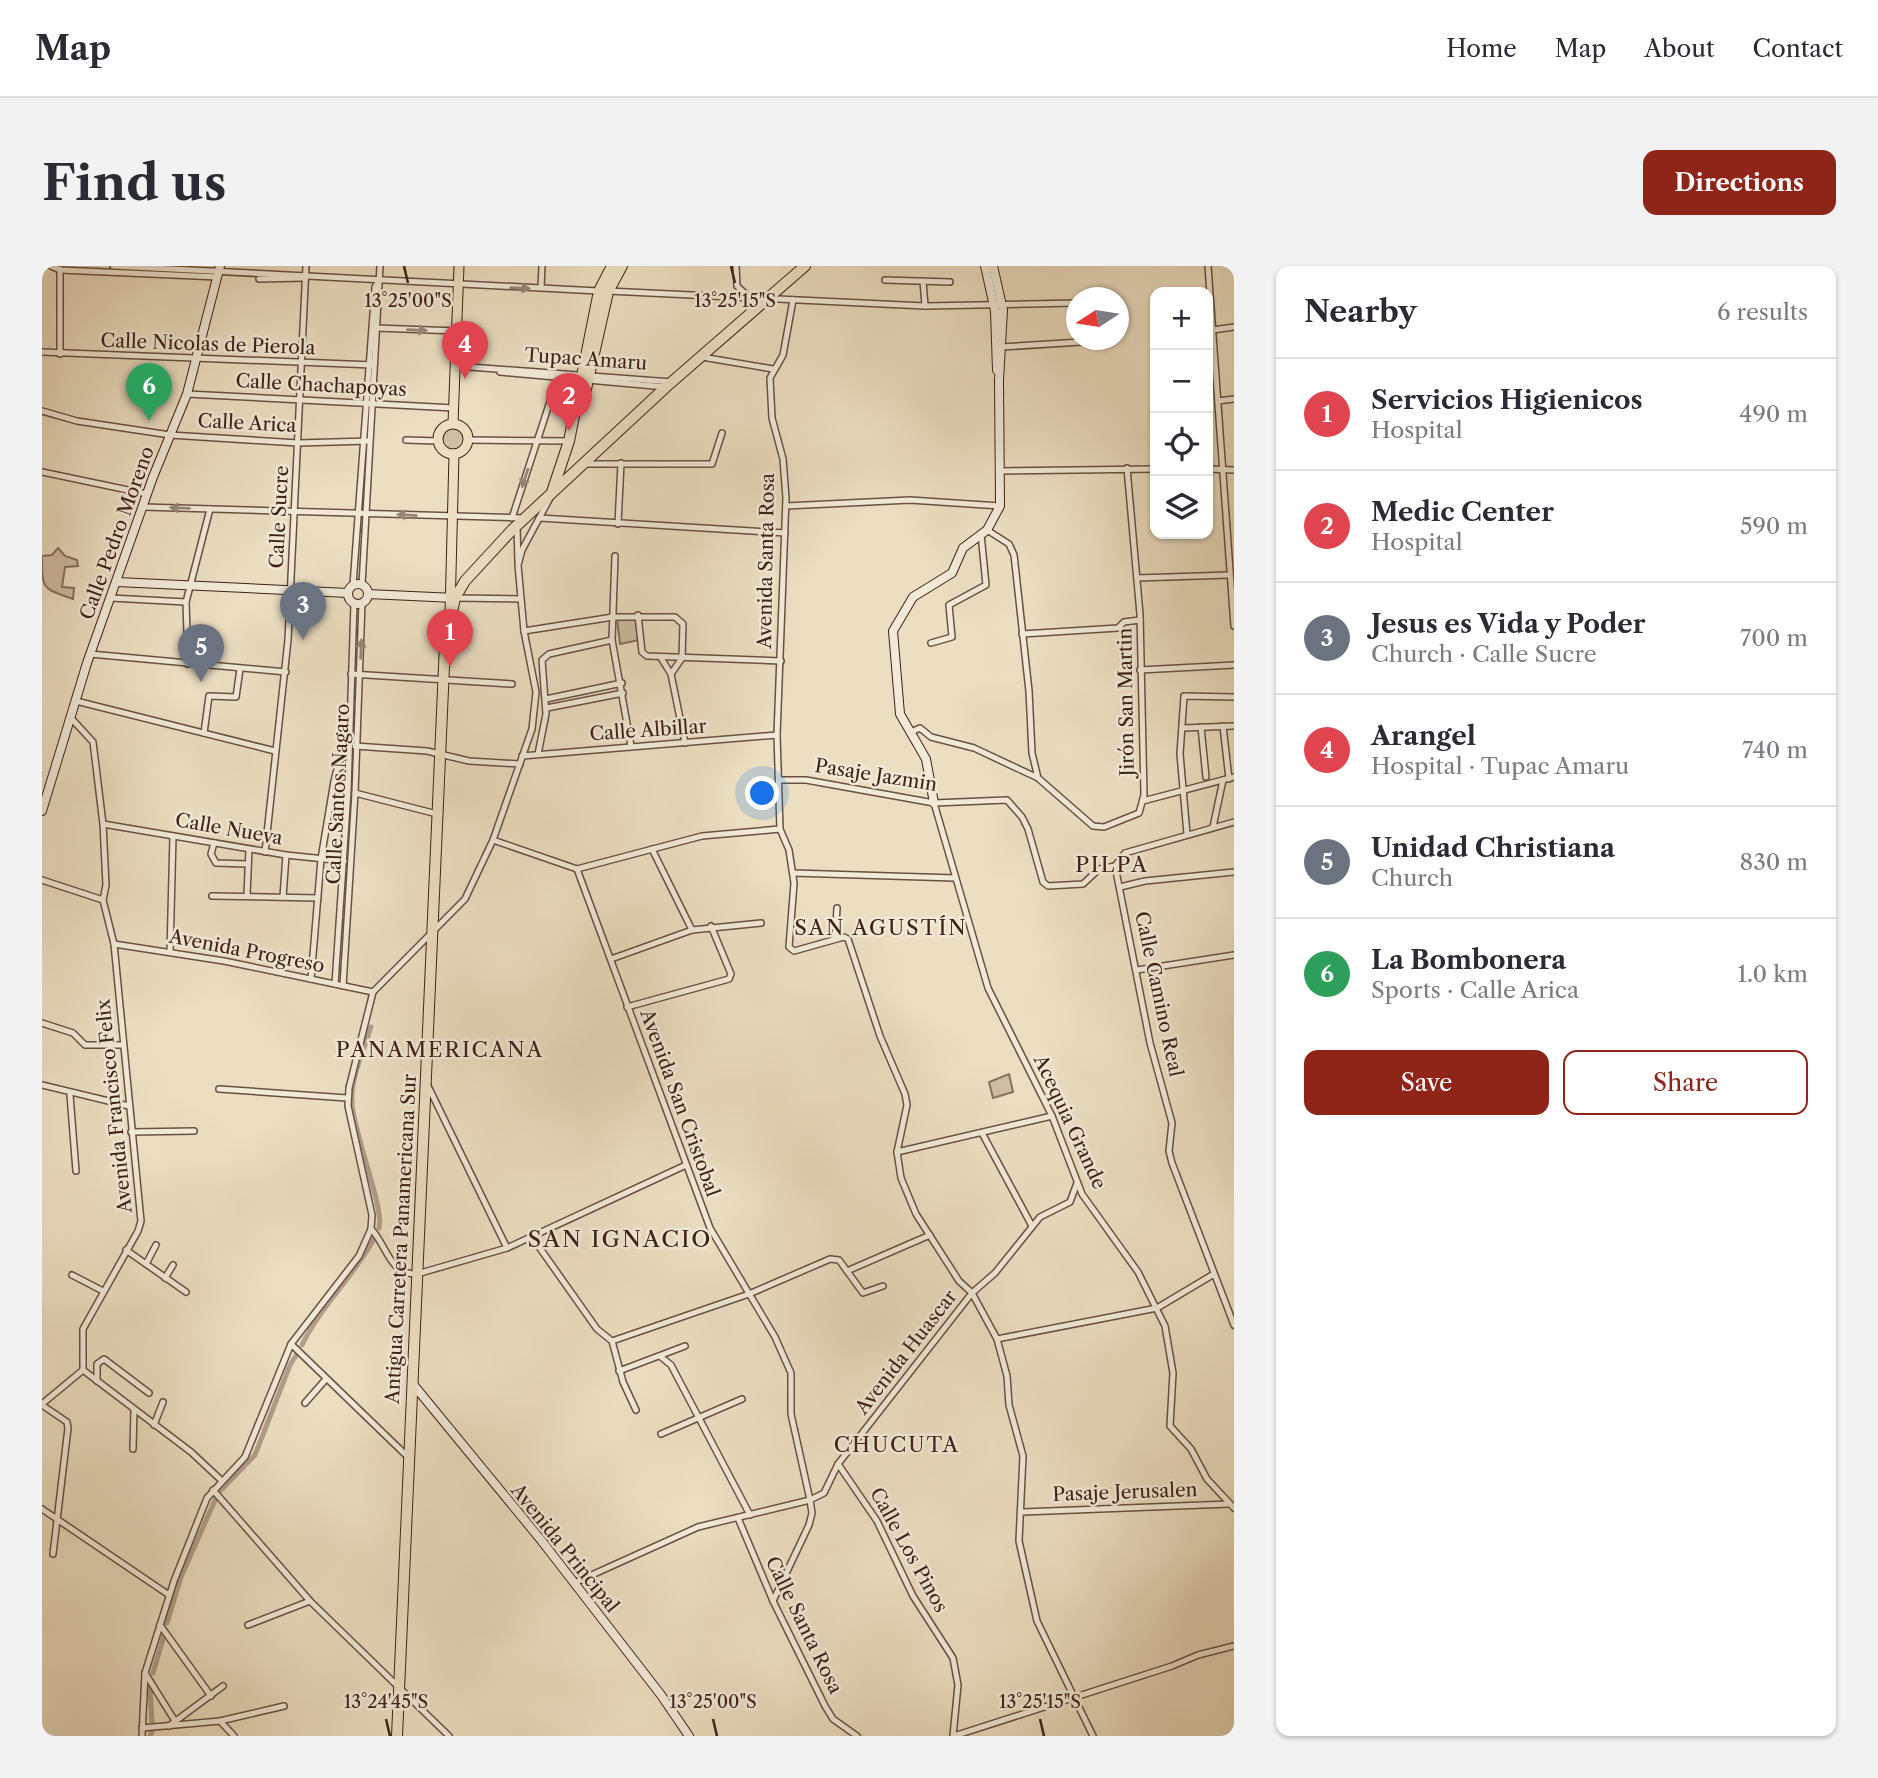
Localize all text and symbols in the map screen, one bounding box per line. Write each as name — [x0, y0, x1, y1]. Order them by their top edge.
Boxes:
text: Map — [35, 28, 111, 69]
text: Home — [1446, 34, 1517, 63]
text: Map — [1555, 34, 1606, 63]
text: About — [1644, 34, 1715, 63]
text: Contact — [1753, 34, 1843, 63]
button: Directions — [1643, 150, 1836, 215]
text: Find us — [42, 152, 226, 213]
one-way arrow — [510, 282, 532, 293]
north arrow — [1066, 287, 1129, 350]
map controls — [1150, 287, 1213, 539]
button: + — [1150, 287, 1213, 350]
text: 13°25'00"S — [364, 290, 452, 312]
text: 13°25'15"S — [694, 290, 776, 312]
text: Nearby — [1304, 293, 1417, 330]
text: 6 results — [1717, 298, 1808, 326]
pin: 4 — [442, 321, 488, 379]
one-way arrow — [406, 324, 428, 335]
street label: Calle Nicolas de Pierola — [100, 329, 316, 359]
street label: Tupac Amaru — [524, 343, 648, 375]
button: − — [1150, 350, 1213, 413]
pin: 6 — [126, 363, 172, 421]
street label: Calle Chachapoyas — [235, 369, 407, 401]
pin: 2 — [546, 373, 592, 431]
text: Servicios Higienicos — [1371, 384, 1643, 416]
text: 1 — [1322, 400, 1332, 428]
text: 490 m — [1739, 400, 1808, 428]
street label: Calle Arica — [197, 409, 297, 437]
button: locate — [1150, 413, 1213, 476]
text: Hospital — [1371, 416, 1463, 444]
street label: Calle Pedro Moreno — [75, 443, 159, 623]
street label: Calle Sucre — [265, 465, 293, 569]
one-way arrow — [519, 468, 530, 489]
street label: Avenida Santa Rosa — [753, 473, 779, 650]
button: layers — [1150, 476, 1213, 539]
text: Medic Center — [1371, 496, 1554, 528]
one-way arrow — [169, 503, 191, 514]
one-way arrow — [396, 510, 418, 521]
text: 2 — [1320, 512, 1334, 540]
text: 590 m — [1740, 512, 1808, 540]
text: Hospital — [1371, 528, 1463, 556]
pin: 3 — [280, 582, 326, 640]
text: Jesus es Vida y Poder — [1371, 608, 1646, 640]
pin: 1 — [427, 609, 473, 667]
pin: 5 — [178, 624, 224, 682]
text: 3 — [1321, 624, 1334, 652]
text: 700 m — [1740, 624, 1808, 652]
street label: Jirón San Martin — [1113, 627, 1139, 780]
one-way arrow — [355, 637, 366, 659]
text: Church · Calle Sucre — [1371, 640, 1597, 668]
street label: Calle Santos Nagaro — [322, 703, 354, 885]
street label: Calle Albillar — [589, 714, 707, 746]
text: Arangel — [1371, 720, 1476, 752]
text: 4 — [1320, 736, 1334, 764]
text: 740 m — [1742, 736, 1808, 764]
text: Hospital · Tupac Amaru — [1371, 752, 1629, 780]
street label: Pasaje Jazmin — [813, 754, 939, 796]
your location — [745, 776, 779, 810]
street label: Calle Nueva — [173, 808, 285, 850]
text: Unidad Christiana — [1371, 832, 1615, 864]
text: 5 — [1321, 848, 1333, 876]
text: 830 m — [1740, 848, 1808, 876]
district label: PILPA — [1075, 852, 1149, 877]
text: Church — [1371, 864, 1453, 892]
street label: Calle Camino Real — [1130, 909, 1188, 1079]
district label: SAN AGUSTÍN — [794, 915, 968, 940]
street label: Avenida Progreso — [166, 924, 327, 977]
text: La Bombonera — [1371, 944, 1566, 976]
text: 6 — [1320, 960, 1334, 988]
text: 1.0 km — [1737, 960, 1808, 988]
text: Sports · Calle Arica — [1371, 976, 1579, 1004]
street label: Avenida Francisco Felix — [91, 997, 137, 1215]
street label: Avenida San Cristobal — [635, 1005, 725, 1200]
district label: PANAMERICANA — [336, 1037, 544, 1062]
street label: Acequia Grande — [1028, 1050, 1111, 1193]
button: Save — [1304, 1050, 1549, 1115]
button: Share — [1563, 1050, 1808, 1115]
street label: Antigua Carretera Panamericana Sur — [381, 1073, 421, 1406]
district label: SAN IGNACIO — [528, 1225, 712, 1253]
street label: Avenida Huascar — [850, 1285, 962, 1420]
district label: CHUCUTA — [834, 1432, 960, 1457]
street label: Avenida Principal — [505, 1478, 624, 1617]
street label: Pasaje Jerusalen — [1052, 1478, 1198, 1506]
street label: Calle Los Pinos — [865, 1484, 953, 1616]
street label: Calle Santa Rosa — [761, 1552, 847, 1698]
text: 13°24'45"S — [344, 1691, 428, 1713]
text: 13°25'00"S — [669, 1691, 757, 1713]
text: 13°25'15"S — [999, 1691, 1081, 1713]

